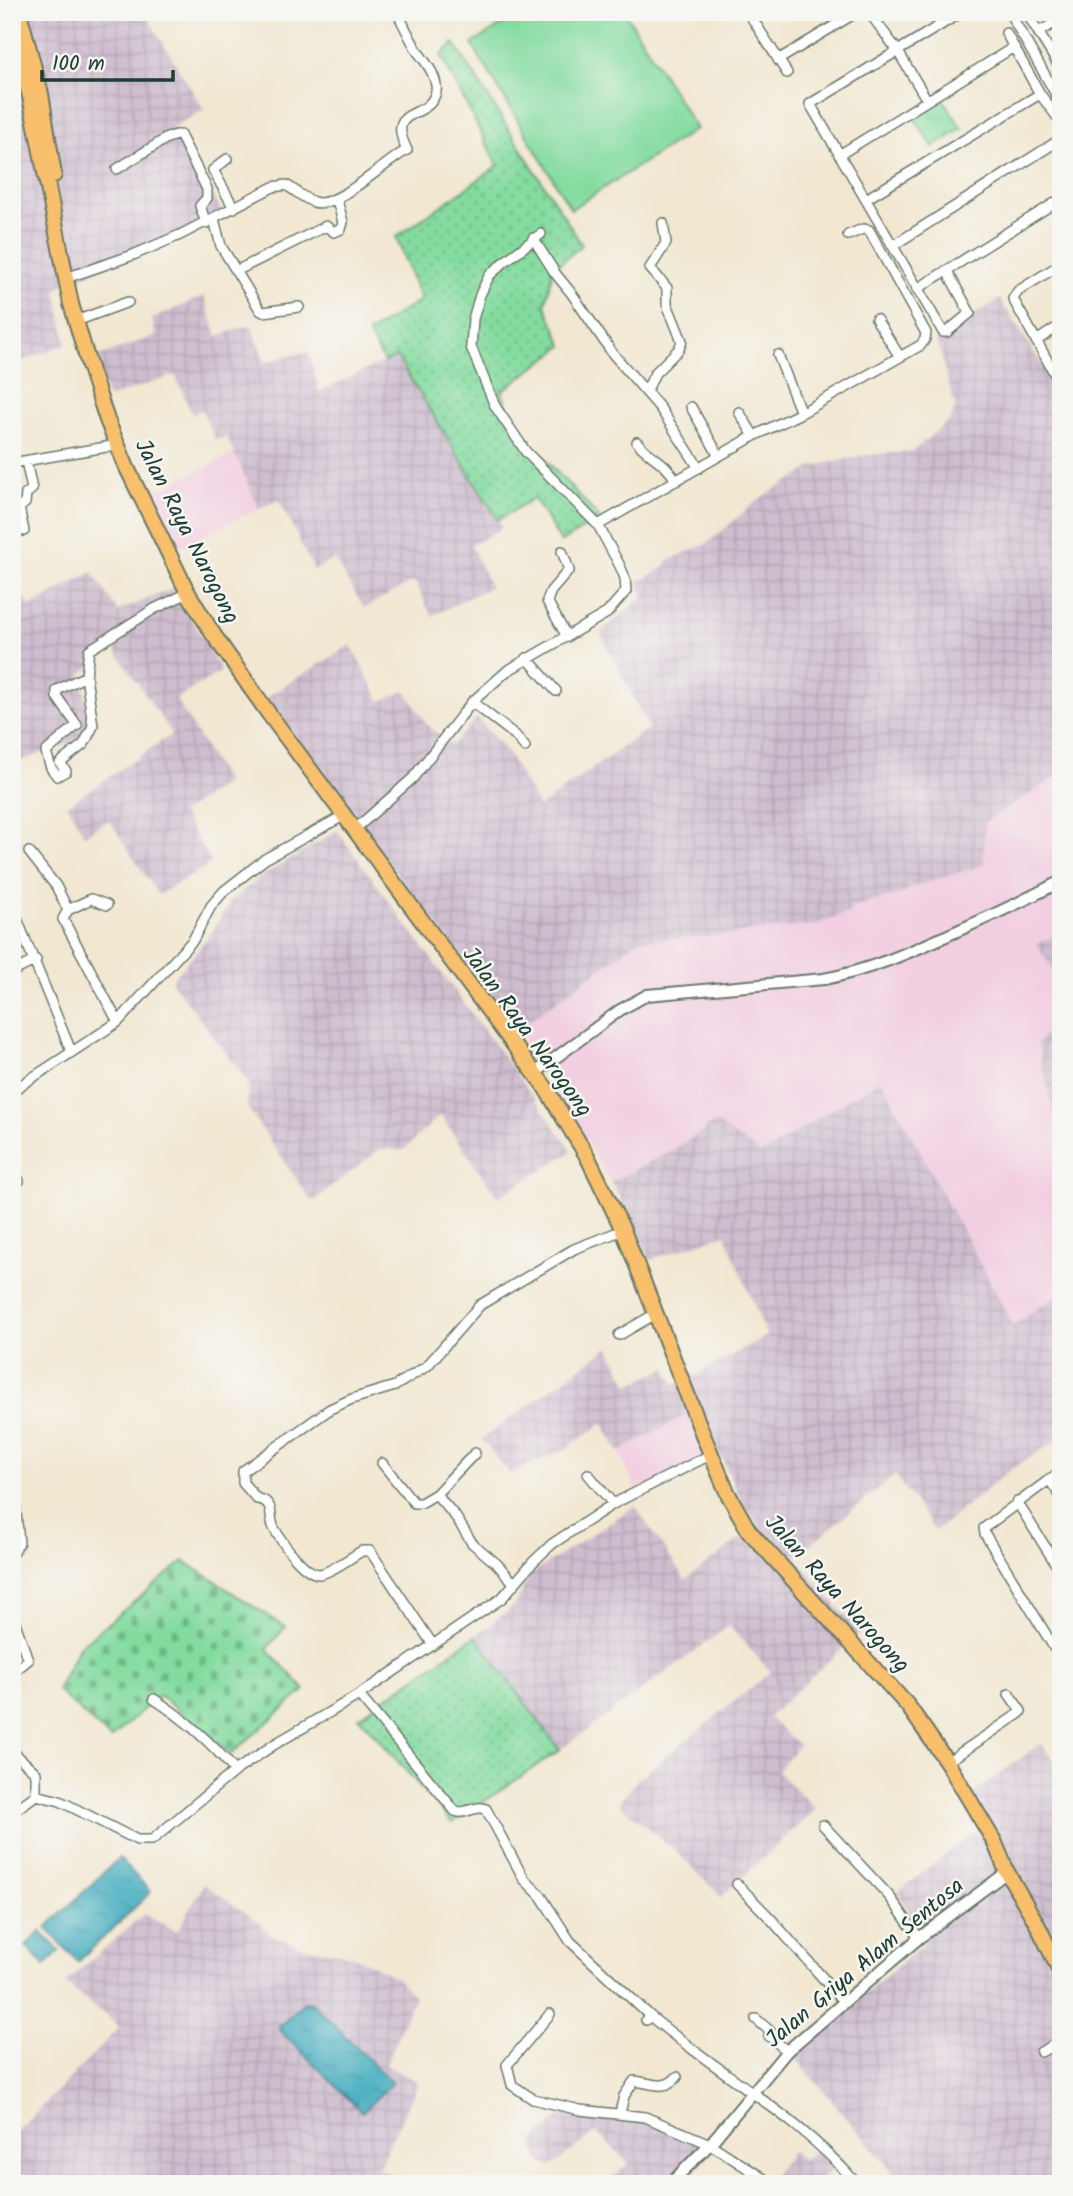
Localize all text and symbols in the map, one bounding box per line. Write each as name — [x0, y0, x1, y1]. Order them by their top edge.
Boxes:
scale bar — [42, 38, 173, 82]
text: 100 m — [52, 48, 105, 81]
street label: Jalan Raya Narogong — [124, 433, 248, 631]
street label: Jalan Raya Narogong — [452, 939, 601, 1125]
street label: Jalan Raya Narogong — [755, 1507, 918, 1682]
street label: Jalan Griya Alam Sentosa — [758, 1869, 973, 2058]

